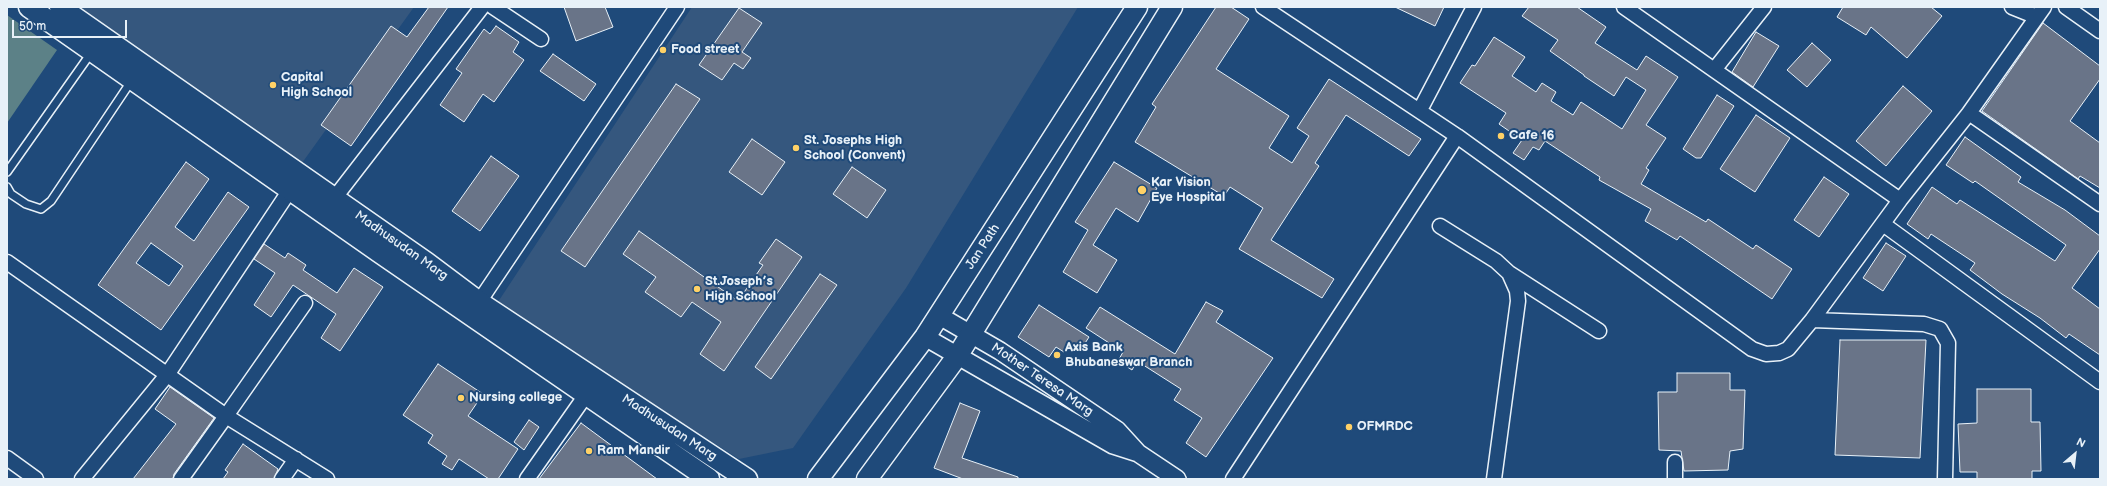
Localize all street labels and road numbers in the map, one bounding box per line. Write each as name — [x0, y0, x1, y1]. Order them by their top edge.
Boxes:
street label: Madhusudan Marg — [351, 208, 451, 284]
street label: Jan Path — [963, 221, 1003, 273]
street label: Mother Teresa Marg — [988, 340, 1096, 420]
street label: Madhusudan Marg — [619, 391, 719, 465]

